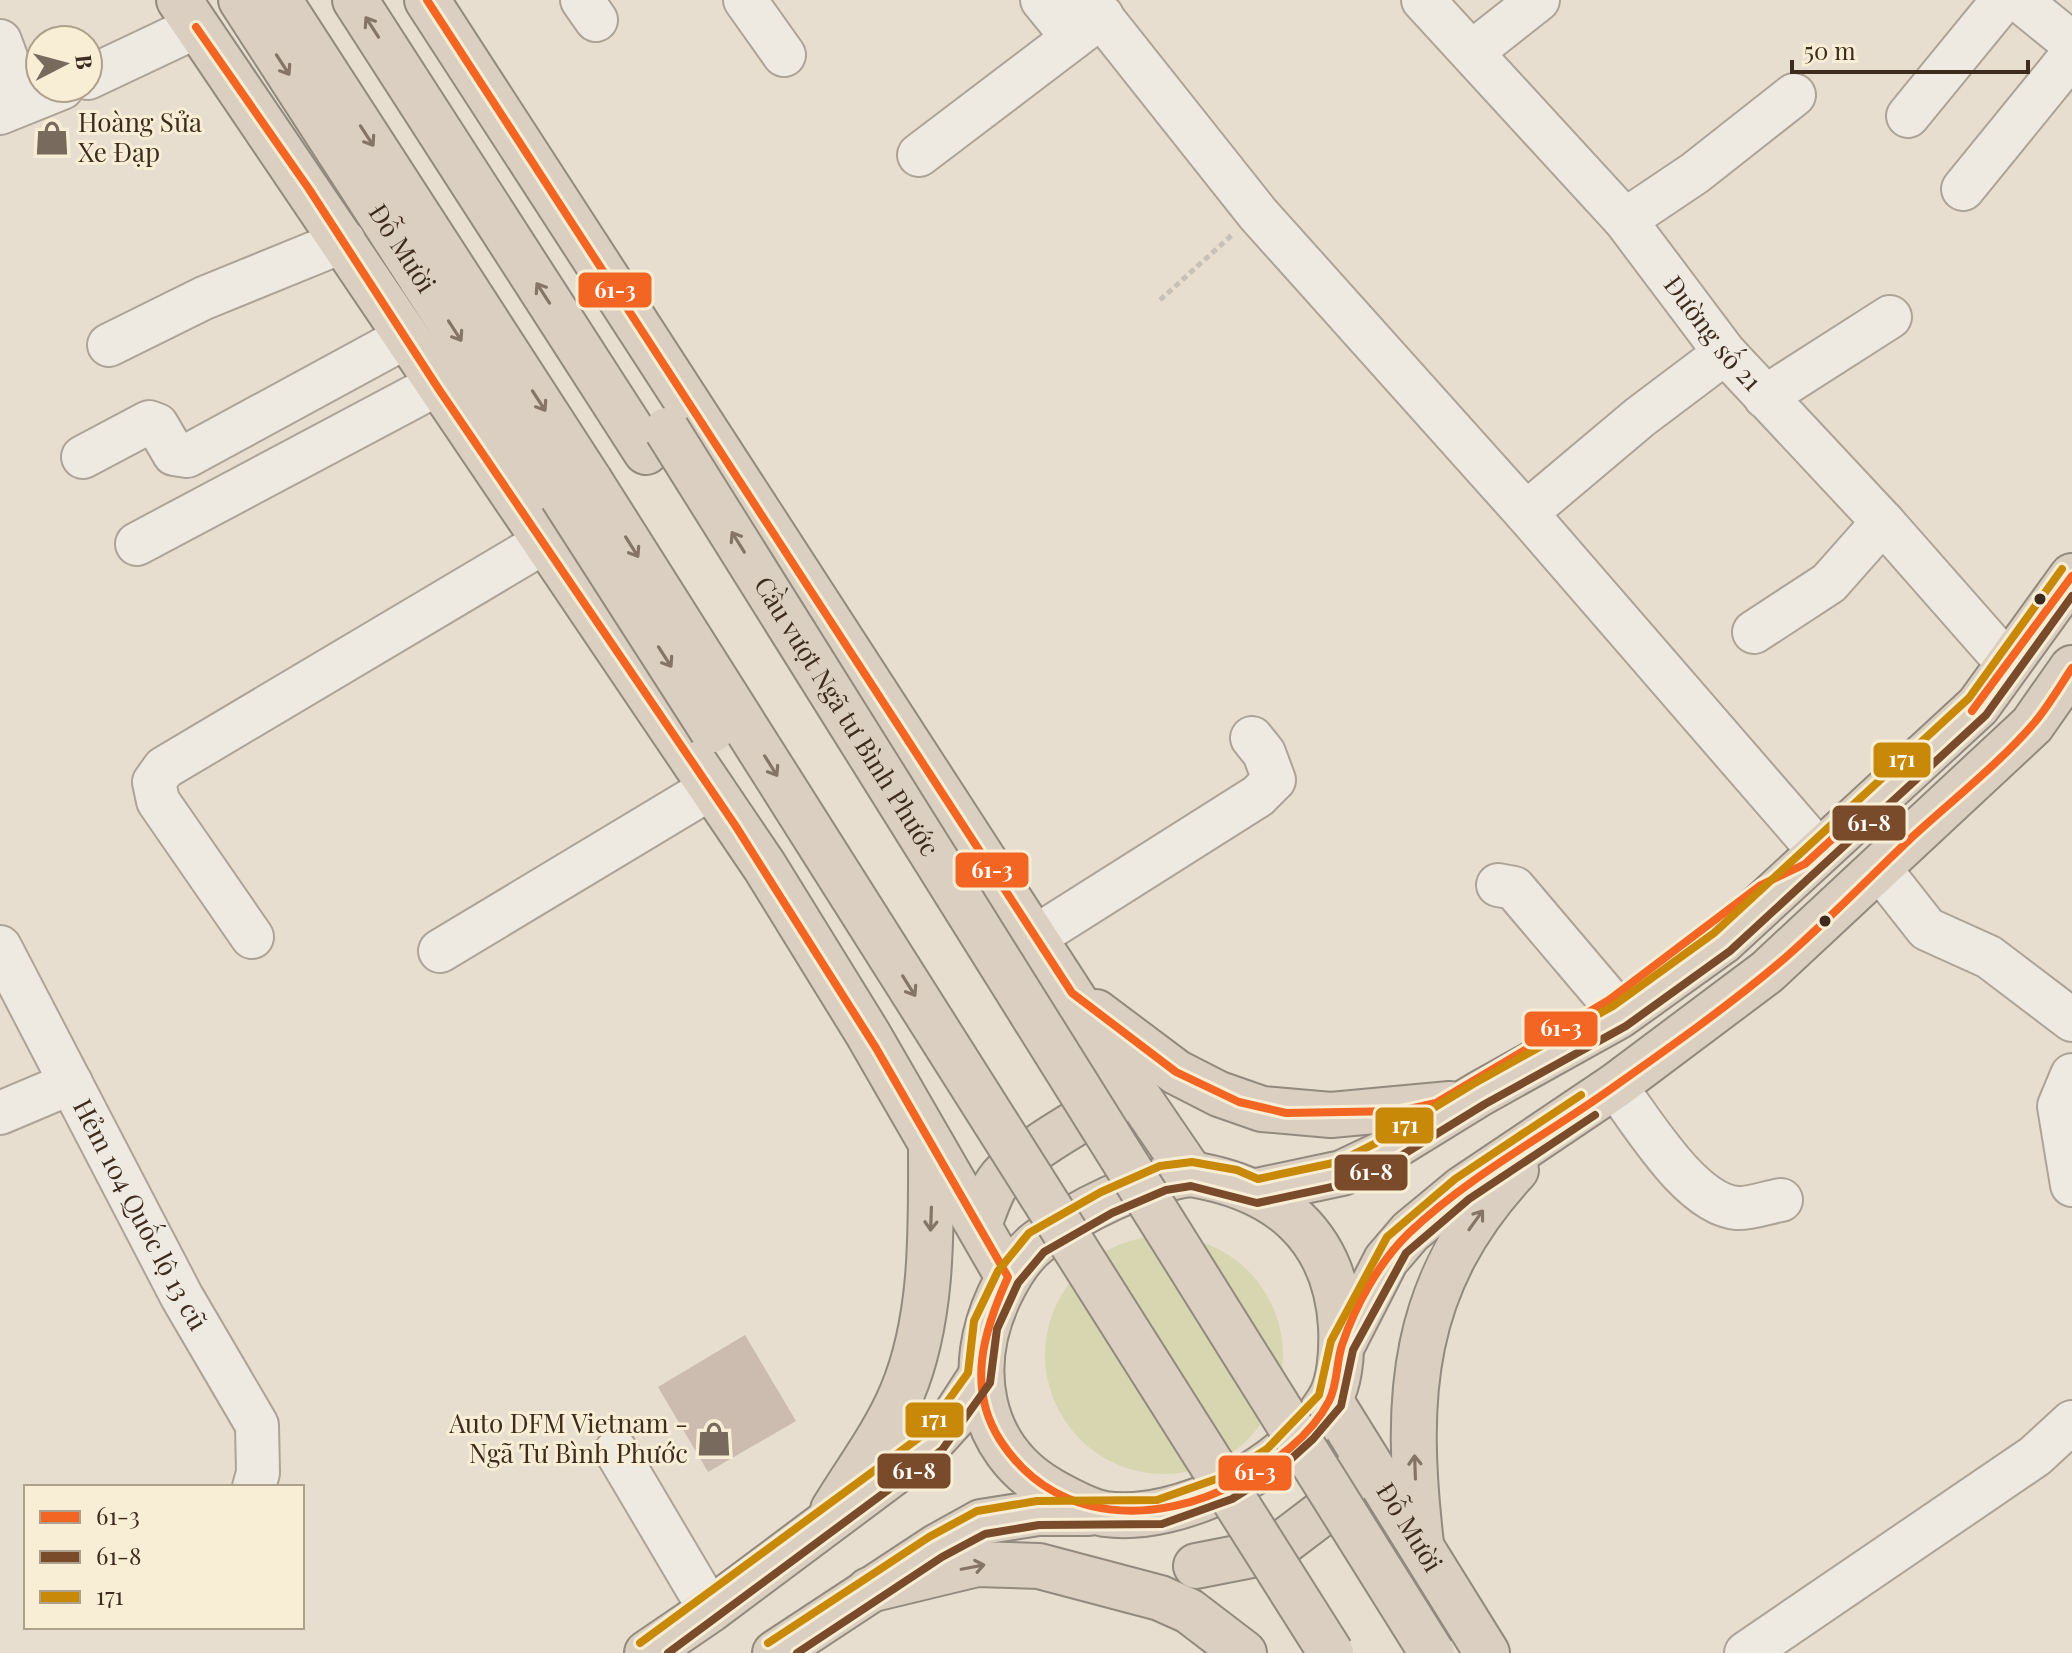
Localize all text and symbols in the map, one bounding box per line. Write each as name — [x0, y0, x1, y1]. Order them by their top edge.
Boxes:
one-way arrow — [364, 16, 380, 39]
north arrow — [24, 24, 104, 104]
scale bar — [1792, 24, 2028, 74]
text: 50 m — [1804, 34, 1856, 66]
text: B — [69, 53, 101, 71]
one-way arrow — [275, 54, 292, 76]
place label: Hoàng Sửa Xe Đạp — [78, 104, 202, 169]
shop icon: Hoàng Sửa Xe Đạp — [33, 119, 71, 157]
one-way arrow — [360, 124, 376, 147]
street label: Đỗ Mười — [362, 197, 445, 299]
street label: Đường số 21 — [1657, 268, 1771, 398]
line badge: 61-3 — [577, 271, 653, 309]
text: 61-3 — [594, 274, 636, 304]
one-way arrow — [535, 282, 552, 304]
one-way arrow — [447, 319, 464, 341]
one-way arrow — [531, 390, 547, 412]
one-way arrow — [729, 531, 745, 554]
one-way arrow — [623, 535, 640, 557]
street label: Cầu vượt Ngã tư Bình Phước — [747, 569, 948, 862]
unlabelled marker — [2032, 591, 2048, 607]
one-way arrow — [656, 645, 673, 667]
line badge: 171 — [1872, 741, 1932, 779]
text: 171 — [1889, 743, 1915, 773]
one-way arrow — [762, 755, 779, 777]
line badge: 61-8 — [1831, 804, 1907, 842]
text: 61-8 — [1847, 807, 1891, 837]
line badge: 61-3 — [954, 851, 1030, 889]
text: 61-3 — [971, 854, 1013, 884]
unlabelled marker — [1817, 913, 1833, 929]
one-way arrow — [902, 974, 918, 997]
line badge: 61-3 — [1523, 1010, 1599, 1048]
text: 61-3 — [1540, 1012, 1582, 1042]
street label: Hẻm 104 Quốc lộ 13 cũ — [66, 1092, 216, 1336]
line badge: 171 — [1374, 1106, 1435, 1145]
text: 171 — [1392, 1109, 1418, 1139]
line badge: 61-8 — [1333, 1153, 1409, 1192]
text: 61-8 — [1349, 1156, 1393, 1186]
one-way arrow — [923, 1205, 938, 1232]
one-way arrow — [1467, 1210, 1484, 1231]
line badge: 171 — [904, 1401, 965, 1439]
text: 171 — [921, 1403, 947, 1433]
place label: Auto DFM Vietnam - Ngã Tư Bình Phước — [448, 1405, 688, 1470]
shop icon: Auto DFM Vietnam - Ngã Tư Bình Phước — [695, 1420, 733, 1458]
line badge: 61-8 — [876, 1452, 952, 1490]
line badge: 61-3 — [1217, 1454, 1293, 1492]
one-way arrow — [1407, 1454, 1422, 1481]
text: 61-8 — [892, 1455, 936, 1485]
text: 61-3 — [1234, 1456, 1276, 1486]
street label: Đỗ Mười — [1369, 1475, 1452, 1578]
legend — [24, 1485, 304, 1629]
text: 61-3 — [96, 1499, 140, 1531]
text: 61-8 — [96, 1539, 141, 1571]
one-way arrow — [959, 1558, 985, 1573]
text: 171 — [96, 1579, 124, 1611]

